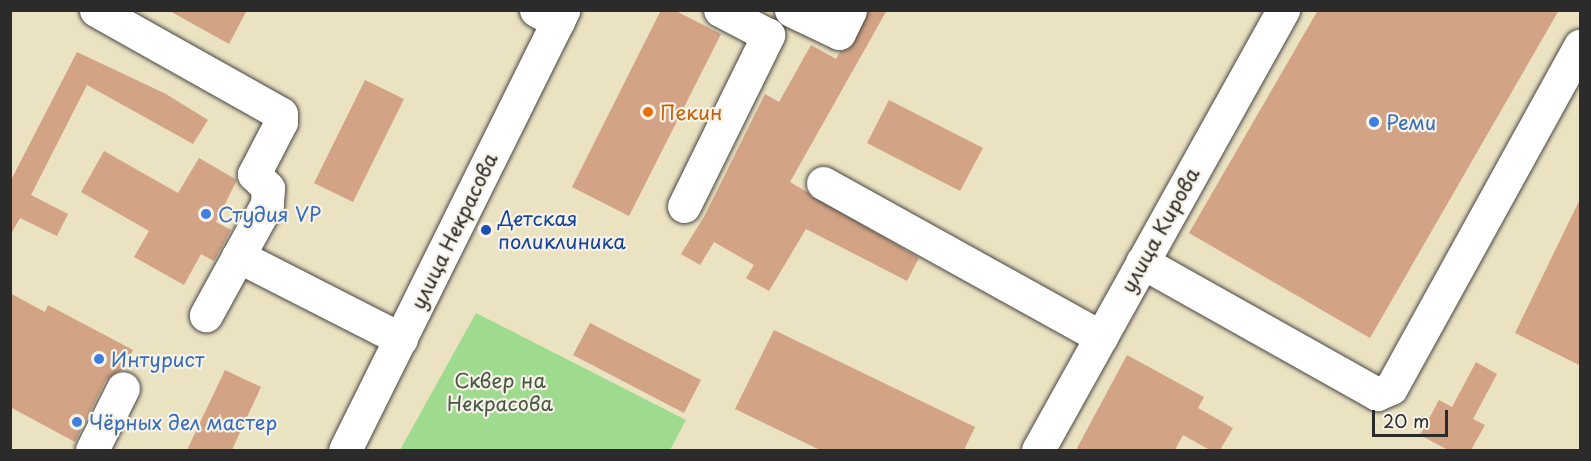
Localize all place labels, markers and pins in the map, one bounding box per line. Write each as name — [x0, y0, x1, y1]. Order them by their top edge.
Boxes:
place label: Пекин — [660, 100, 722, 124]
marker: Пекин — [641, 105, 655, 119]
place label: Реми — [1386, 110, 1436, 134]
marker: Реми — [1367, 115, 1381, 129]
place label: Студия VP — [218, 202, 321, 226]
marker: Студия VP — [199, 207, 213, 221]
place label: Детская поликлиника — [498, 207, 626, 254]
marker: Детская поликлиника — [479, 223, 493, 237]
place label: Интурист — [111, 347, 204, 371]
marker: Интурист — [92, 352, 106, 366]
place label: Чёрных дел мастер — [89, 410, 280, 434]
marker: Чёрных дел мастер — [70, 415, 84, 429]

